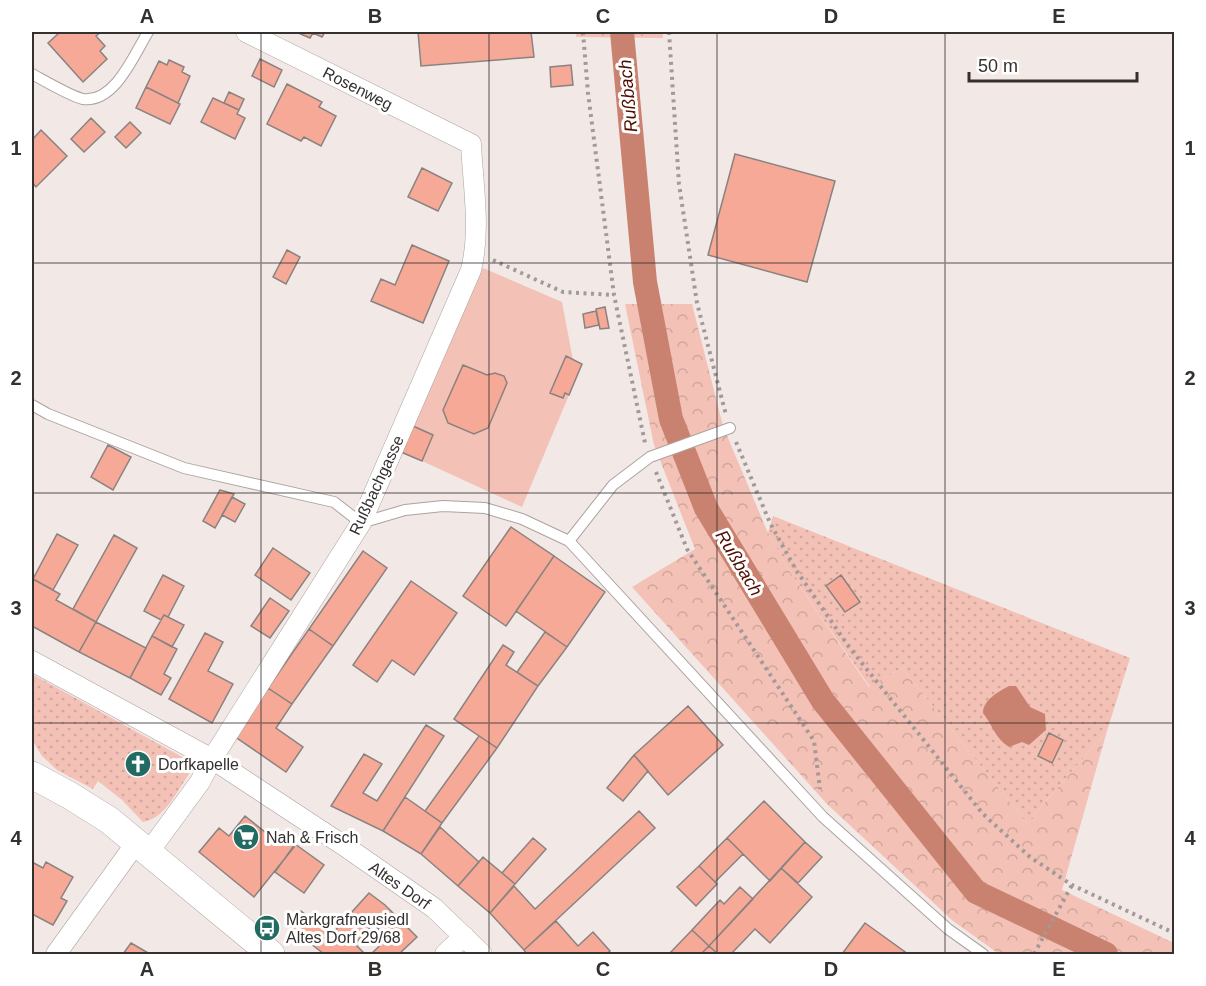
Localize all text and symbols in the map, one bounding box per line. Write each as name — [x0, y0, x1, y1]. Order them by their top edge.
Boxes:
text: A — [140, 5, 154, 27]
text: B — [368, 5, 382, 27]
text: C — [596, 5, 610, 27]
text: D — [824, 5, 838, 27]
text: E — [1052, 5, 1066, 27]
scale bar — [969, 45, 1137, 83]
text: 50 m — [978, 56, 1018, 76]
water label: Rußbach — [615, 59, 641, 133]
street label: Rosenweg — [320, 64, 395, 113]
text: 1 — [10, 137, 22, 159]
text: 1 — [1184, 137, 1196, 159]
text: 2 — [10, 367, 22, 389]
text: 2 — [1184, 367, 1196, 389]
street label: Rußbachgasse — [346, 433, 407, 538]
water label: Rußbach — [712, 527, 766, 599]
text: 3 — [10, 597, 22, 619]
text: 3 — [1184, 597, 1196, 619]
church icon: Dorfkapelle — [123, 749, 153, 779]
place label: Dorfkapelle — [158, 756, 239, 773]
supermarket icon: Nah & Frisch — [231, 822, 261, 852]
text: 4 — [10, 827, 22, 849]
text: 4 — [1184, 827, 1196, 849]
place label: Nah & Frisch — [266, 829, 358, 846]
street label: Altes Dorf — [366, 858, 434, 913]
place label: Markgrafneusiedl Altes Dorf 29/68 — [286, 911, 409, 946]
bus stop icon: Markgrafneusiedl Altes Dorf 29/68 — [252, 913, 282, 943]
text: A — [140, 958, 154, 980]
text: B — [368, 958, 382, 980]
text: C — [596, 958, 610, 980]
text: D — [824, 958, 838, 980]
text: E — [1052, 958, 1066, 980]

